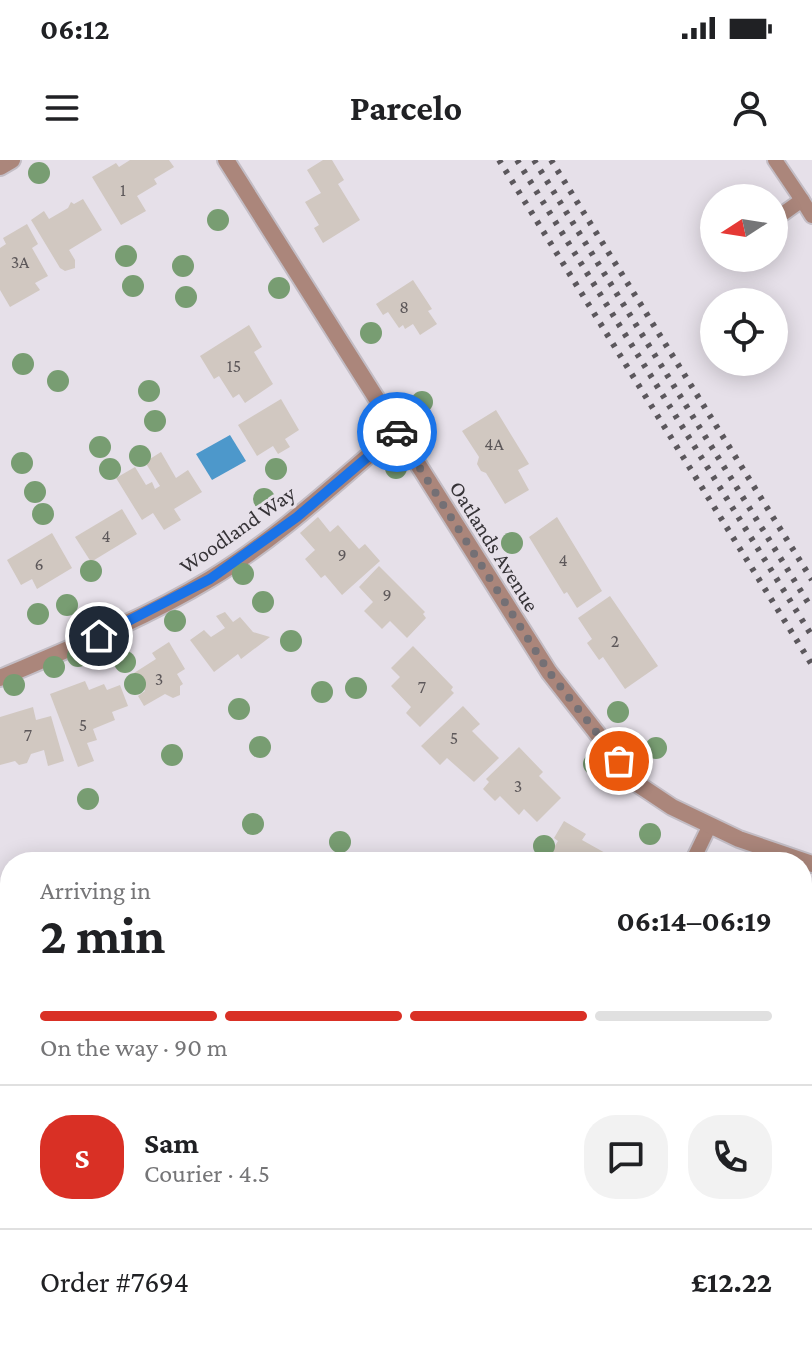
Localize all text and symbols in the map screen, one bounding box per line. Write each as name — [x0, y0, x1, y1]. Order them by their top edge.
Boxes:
text: 06:12 — [40, 12, 109, 45]
icon: menu — [40, 86, 84, 130]
icon: person — [728, 86, 772, 130]
text: Parcelo — [350, 88, 462, 128]
house number: 1 — [120, 180, 126, 200]
north arrow — [700, 184, 788, 272]
map controls — [700, 184, 788, 376]
house number: 3A — [11, 252, 30, 272]
button: locate — [700, 288, 788, 376]
house number: 8 — [399, 297, 409, 317]
house number: 15 — [227, 356, 241, 376]
courier — [357, 392, 437, 472]
icon: car — [375, 410, 419, 454]
house number: 4A — [484, 434, 504, 454]
street label: Oatlands Avenue — [444, 476, 545, 616]
street label: Woodland Way — [175, 480, 301, 579]
house number: 4 — [101, 526, 111, 546]
house number: 9 — [337, 545, 347, 565]
house number: 4 — [558, 550, 568, 570]
house number: 6 — [34, 554, 44, 574]
house number: 9 — [382, 585, 392, 605]
pin — [65, 602, 133, 670]
icon: home — [77, 614, 121, 658]
house number: 2 — [611, 631, 619, 651]
house number: 3 — [155, 669, 163, 689]
house number: 7 — [418, 677, 426, 697]
house number: 5 — [79, 715, 87, 735]
house number: 7 — [24, 725, 32, 745]
pin — [585, 727, 653, 795]
house number: 5 — [450, 728, 458, 748]
icon: bag — [597, 739, 641, 783]
house number: 3 — [514, 776, 522, 796]
text: Arriving in — [40, 876, 151, 905]
text: 06:14–06:19 — [616, 904, 772, 937]
text: 2 min — [40, 906, 165, 964]
text: On the way · 90 m — [40, 1033, 228, 1062]
button: chat — [584, 1115, 668, 1199]
button: phone — [688, 1115, 772, 1199]
text: Sam — [144, 1126, 199, 1159]
text: S — [75, 1141, 90, 1174]
text: Courier · 4.5 — [144, 1159, 270, 1188]
text: Order #7694 — [40, 1265, 189, 1298]
text: £12.22 — [691, 1265, 772, 1298]

